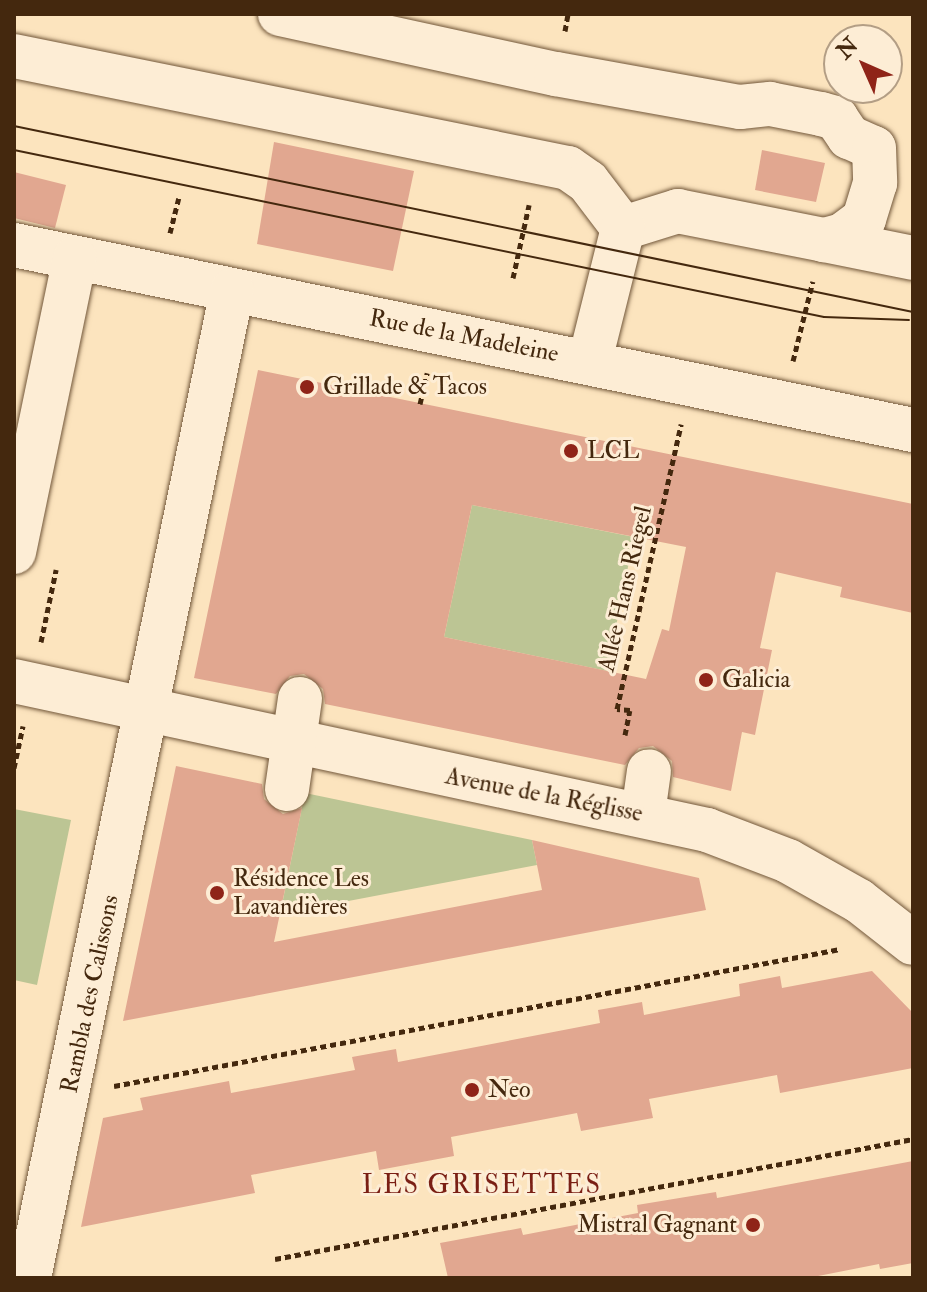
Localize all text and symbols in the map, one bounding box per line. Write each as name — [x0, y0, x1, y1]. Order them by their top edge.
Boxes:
north arrow — [823, 24, 903, 104]
text: N — [831, 32, 864, 65]
street label: Rue de la Madeleine — [367, 304, 561, 368]
place label: Grillade & Tacos — [323, 373, 487, 401]
marker: Grillade & Tacos — [298, 378, 316, 396]
place label: LCL — [587, 437, 639, 465]
marker: LCL — [562, 442, 580, 460]
street label: Allée Hans Riegel — [592, 503, 658, 675]
place label: Galicia — [722, 666, 790, 694]
marker: Galicia — [697, 671, 715, 689]
street label: Avenue de la Réglisse — [443, 762, 645, 828]
place label: Résidence Les Lavandières — [233, 865, 369, 921]
marker: Résidence Les Lavandières — [208, 884, 226, 902]
street label: Rambla des Calissons — [55, 892, 125, 1096]
place label: Neo — [488, 1076, 531, 1104]
marker: Neo — [463, 1081, 481, 1099]
district label: LES GRISETTES — [362, 1170, 602, 1202]
place label: Mistral Gagnant — [577, 1211, 737, 1239]
marker: Mistral Gagnant — [744, 1216, 762, 1234]

